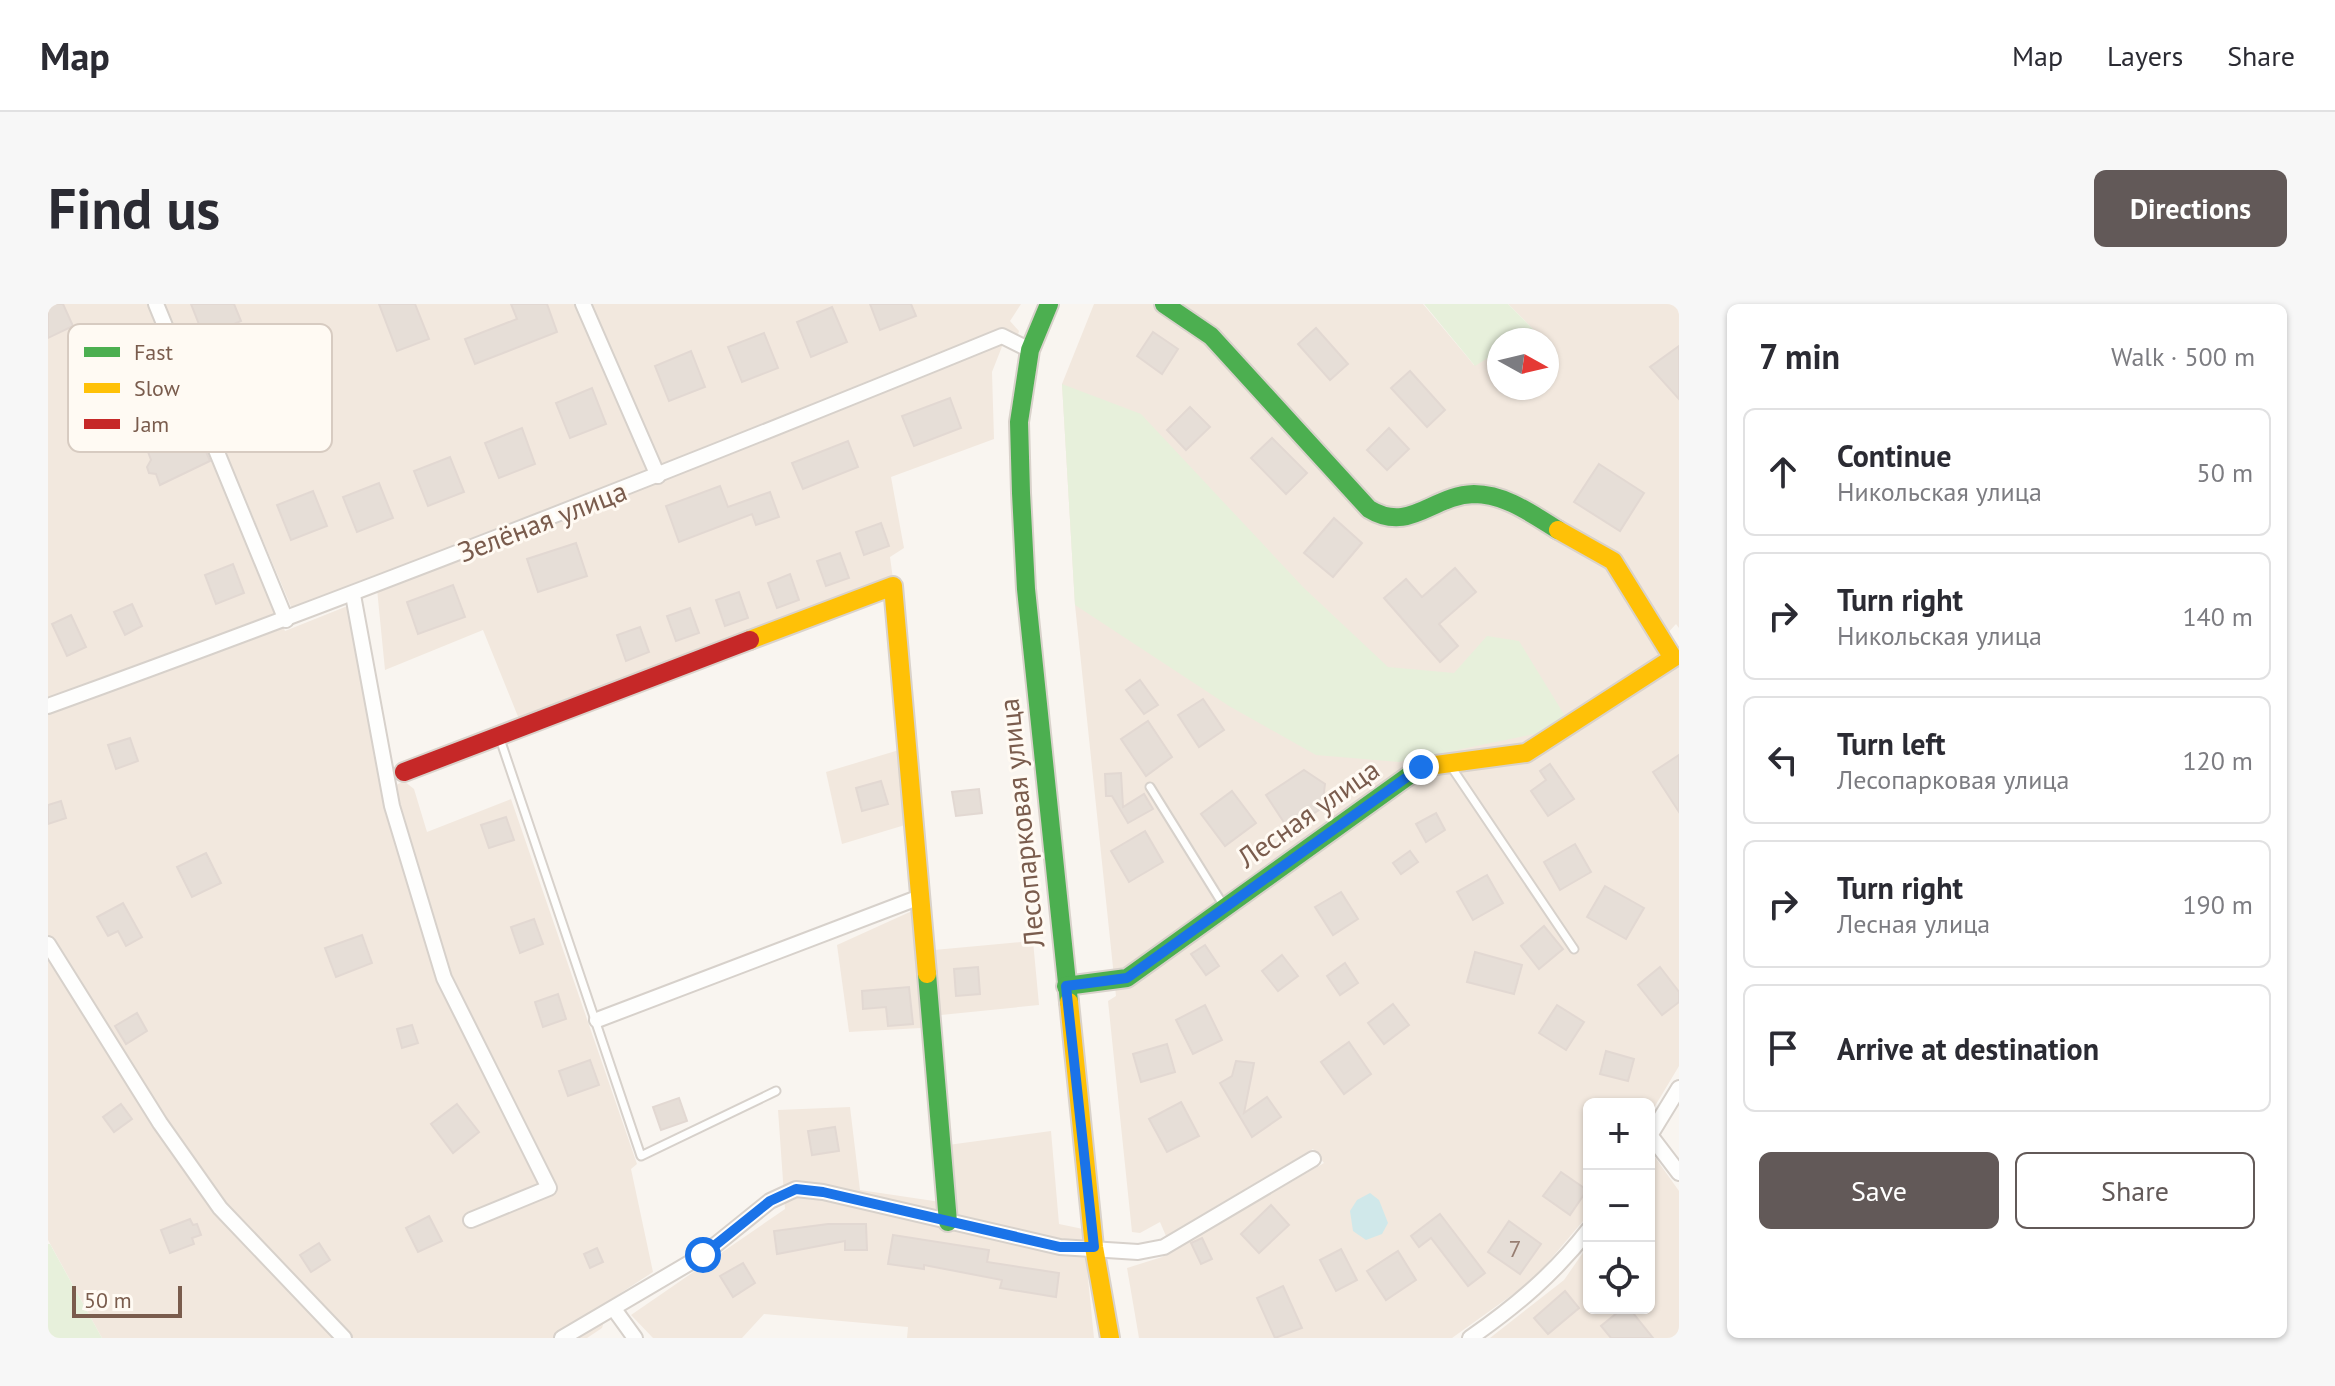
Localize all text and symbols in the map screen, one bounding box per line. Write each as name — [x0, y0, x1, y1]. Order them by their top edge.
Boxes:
text: Map — [40, 31, 110, 80]
text: Map — [2012, 37, 2063, 74]
text: Layers — [2107, 37, 2183, 74]
text: Share — [2227, 37, 2295, 74]
button: Directions — [2094, 170, 2287, 247]
text: Find us — [48, 172, 220, 244]
legend — [68, 324, 332, 452]
north arrow — [1487, 328, 1559, 400]
text: 7 min — [1759, 334, 1840, 378]
text: Fast — [134, 338, 174, 366]
text: Walk · 500 m — [2111, 340, 2255, 373]
text: Slow — [134, 374, 180, 402]
text: Jam — [133, 410, 169, 438]
text: Continue — [1837, 436, 1951, 475]
icon: ahead — [1761, 450, 1805, 494]
text: 50 m — [2197, 456, 2253, 489]
street label: Зелёная улица — [452, 472, 632, 570]
text: Никольская улица — [1837, 475, 2042, 508]
text: Turn right — [1837, 580, 1963, 619]
icon: right — [1761, 594, 1805, 638]
text: 140 m — [2182, 600, 2253, 633]
text: Никольская улица — [1837, 619, 2042, 652]
street label: Лесопарковая улица — [990, 697, 1053, 950]
text: Turn left — [1837, 724, 1945, 763]
icon: left — [1761, 738, 1805, 782]
text: 120 m — [2182, 744, 2253, 777]
route end — [1403, 749, 1439, 785]
street label: Лесная улица — [1229, 751, 1386, 876]
text: Лесопарковая улица — [1837, 763, 2070, 796]
text: Turn right — [1837, 868, 1963, 907]
icon: right — [1761, 882, 1805, 926]
text: 190 m — [2182, 888, 2253, 921]
text: Лесная улица — [1837, 907, 1990, 940]
icon: arrive — [1761, 1026, 1805, 1070]
text: Arrive at destination — [1837, 1029, 2099, 1068]
map controls — [1583, 1098, 1655, 1314]
button: + — [1583, 1098, 1655, 1170]
button: Save — [1759, 1152, 1999, 1229]
button: Share — [2015, 1152, 2255, 1229]
button: − — [1583, 1170, 1655, 1242]
house number: 7 — [1508, 1233, 1522, 1264]
route start — [685, 1237, 721, 1273]
button: locate — [1583, 1242, 1655, 1314]
scale bar — [72, 1282, 182, 1318]
text: 50 m — [84, 1286, 132, 1314]

